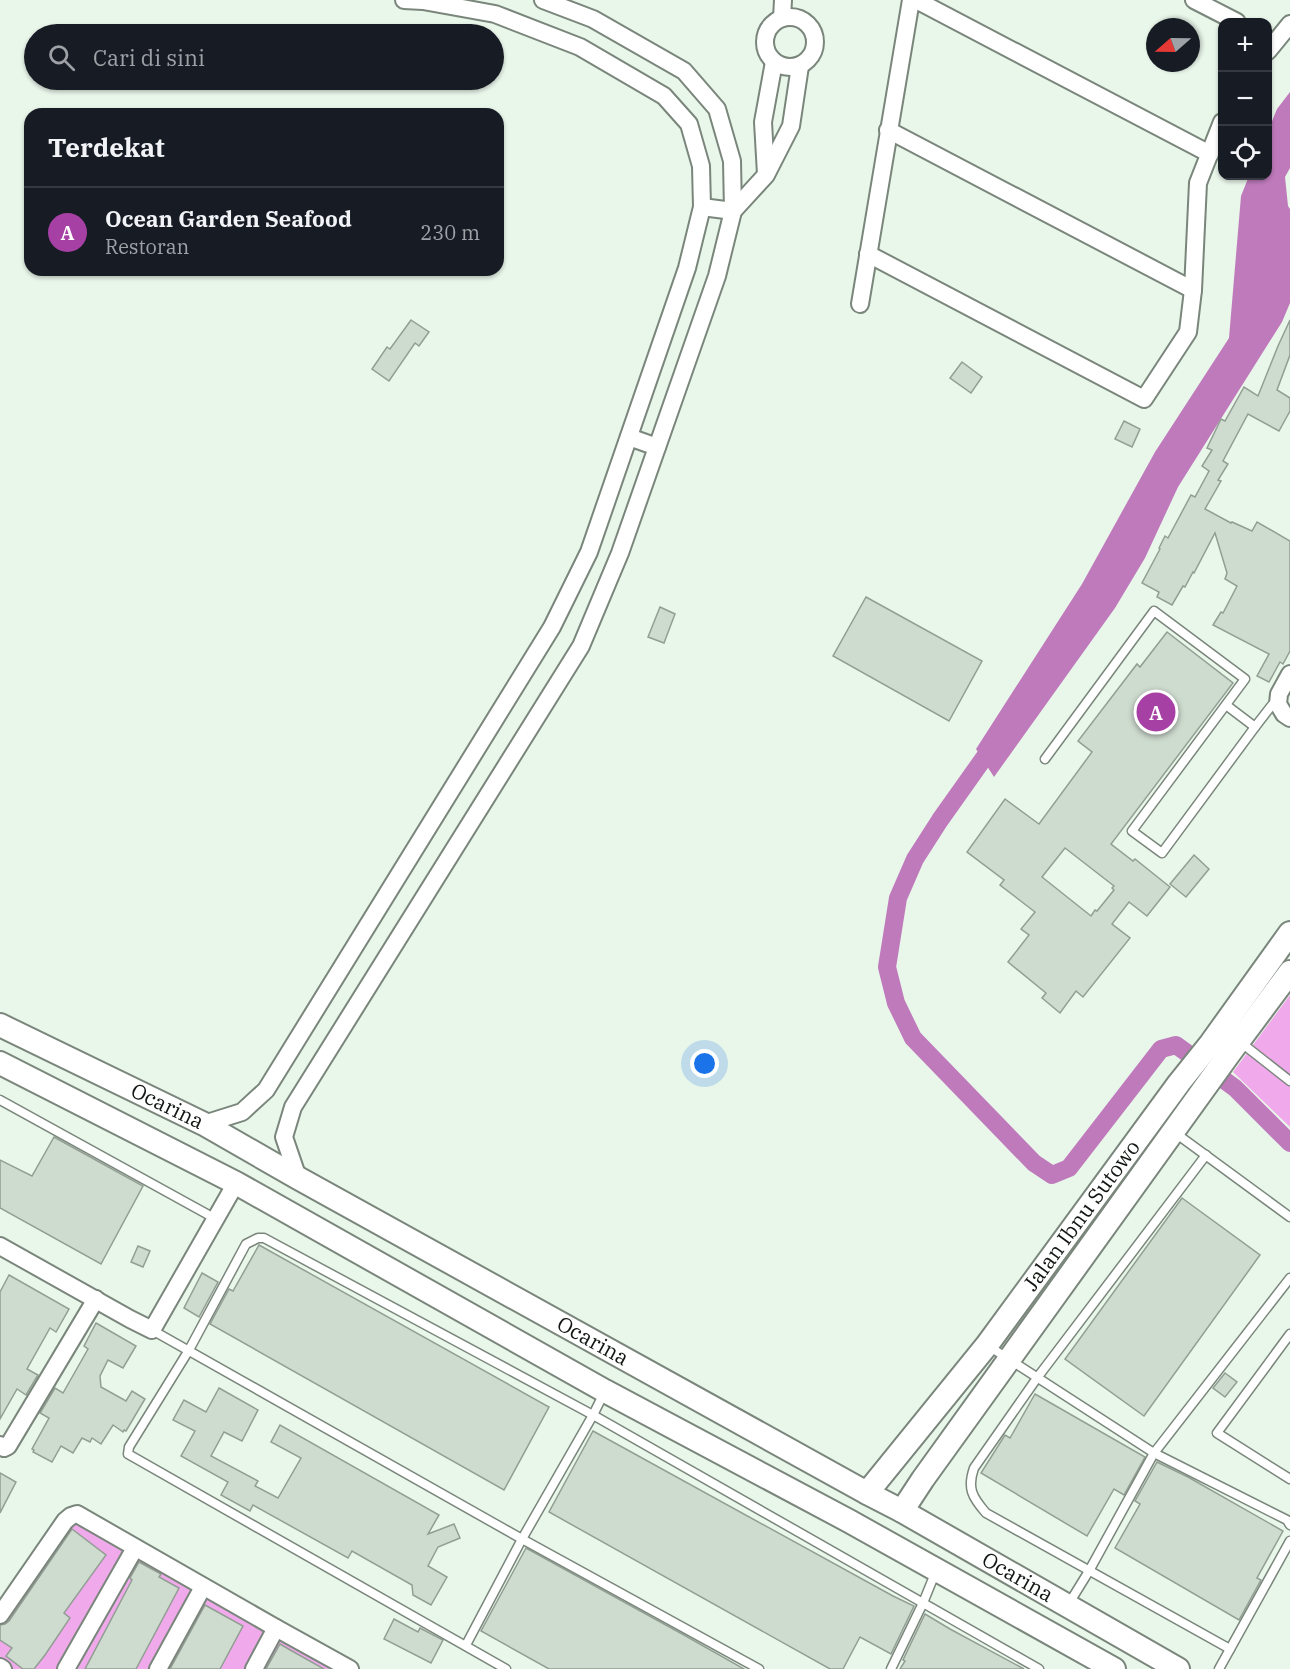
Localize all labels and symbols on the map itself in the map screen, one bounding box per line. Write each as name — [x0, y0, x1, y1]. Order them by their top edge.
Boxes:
north arrow — [1146, 18, 1200, 72]
pin: A — [1136, 690, 1176, 734]
your location — [690, 1049, 719, 1078]
street label: Ocarina — [127, 1076, 209, 1135]
street label: Jalan Ibnu Sutowo — [1016, 1134, 1146, 1296]
street label: Ocarina — [552, 1309, 634, 1371]
street label: Ocarina — [977, 1545, 1059, 1608]

